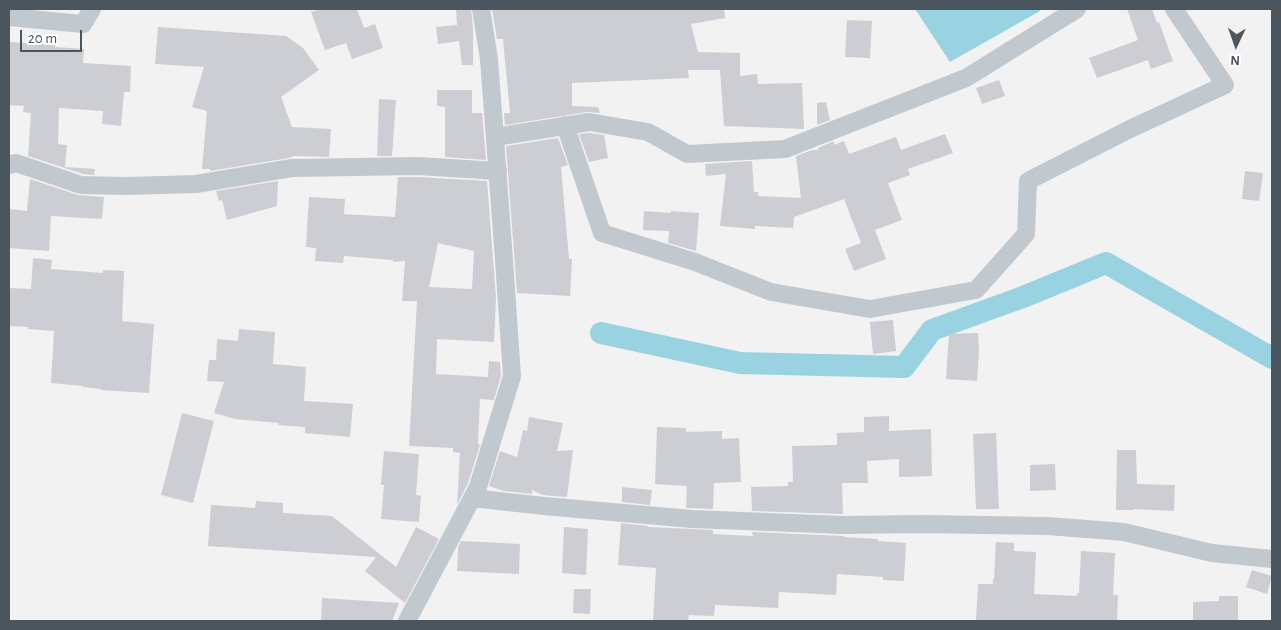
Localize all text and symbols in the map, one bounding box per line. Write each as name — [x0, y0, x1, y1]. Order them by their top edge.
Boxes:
scale bar — [22, 20, 85, 52]
north arrow — [1211, 20, 1261, 70]
text: 20 m — [28, 31, 57, 46]
text: N — [1230, 53, 1240, 67]

